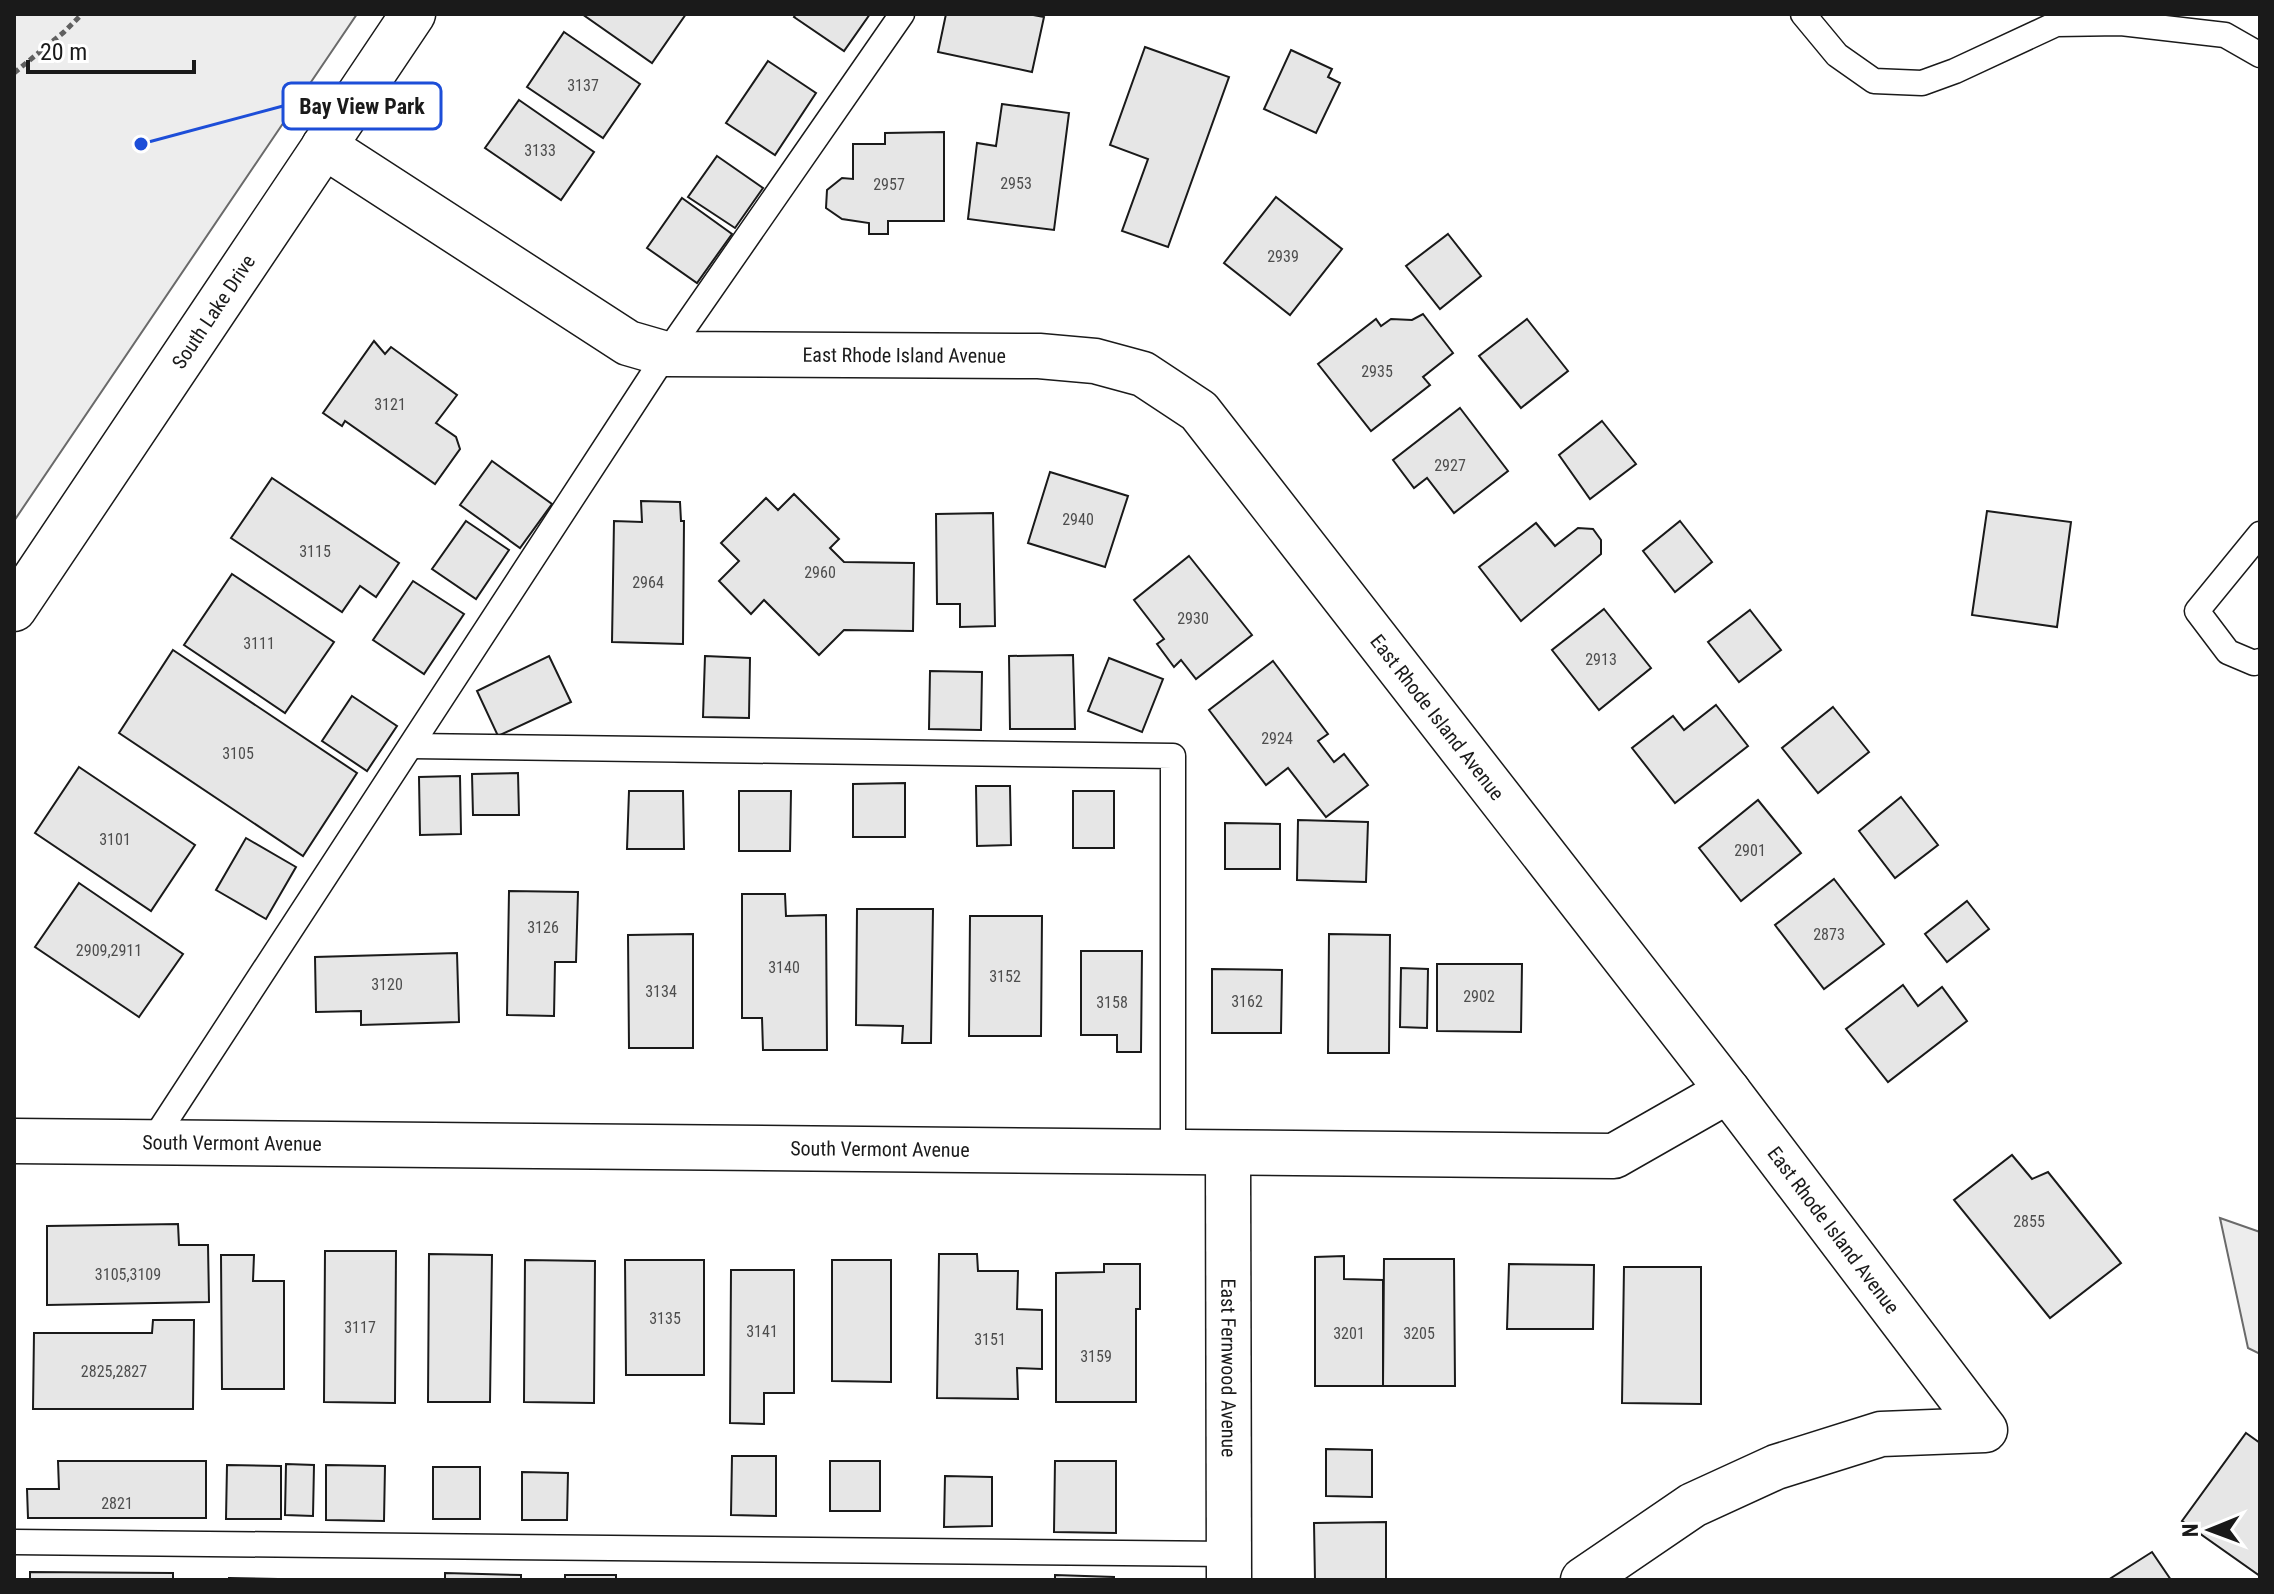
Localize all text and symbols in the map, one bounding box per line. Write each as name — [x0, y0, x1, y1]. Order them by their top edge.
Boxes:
scale bar — [28, 24, 194, 74]
text: 20 m — [40, 38, 87, 66]
house number: 3137 — [567, 76, 599, 95]
callout: Bay View Park — [283, 83, 441, 129]
text: Bay View Park — [299, 94, 425, 119]
house number: 3133 — [524, 141, 556, 160]
house number: 2953 — [1000, 174, 1032, 193]
house number: 2957 — [873, 175, 905, 194]
house number: 2939 — [1267, 247, 1299, 266]
street label: South Lake Drive — [167, 250, 260, 373]
street label: East Rhode Island Avenue — [802, 343, 1006, 368]
house number: 2935 — [1361, 362, 1393, 381]
house number: 3121 — [374, 395, 406, 414]
house number: 2927 — [1434, 456, 1466, 475]
house number: 2940 — [1062, 510, 1094, 529]
house number: 3115 — [299, 542, 331, 561]
house number: 2960 — [804, 563, 836, 582]
house number: 2964 — [632, 573, 664, 592]
house number: 2930 — [1177, 609, 1209, 628]
street label: East Rhode Island Avenue — [1365, 630, 1509, 805]
house number: 3111 — [243, 634, 275, 653]
house number: 2913 — [1585, 650, 1617, 669]
house number: 2924 — [1261, 729, 1293, 748]
house number: 3105 — [222, 744, 254, 763]
house number: 3101 — [99, 830, 131, 849]
house number: 2901 — [1734, 841, 1766, 860]
house number: 3126 — [527, 918, 559, 937]
house number: 2873 — [1813, 925, 1845, 944]
house number: 2909,2911 — [76, 941, 142, 960]
house number: 3140 — [768, 958, 800, 977]
house number: 3152 — [989, 967, 1021, 986]
house number: 3120 — [371, 975, 403, 994]
house number: 3134 — [645, 982, 677, 1001]
house number: 2902 — [1463, 987, 1495, 1006]
house number: 3162 — [1231, 992, 1263, 1011]
house number: 3158 — [1096, 993, 1128, 1012]
street label: South Vermont Avenue — [142, 1130, 322, 1156]
street label: South Vermont Avenue — [790, 1136, 970, 1162]
street label: East Rhode Island Avenue — [1762, 1142, 1905, 1318]
house number: 2855 — [2013, 1212, 2045, 1231]
house number: 3105,3109 — [95, 1265, 161, 1284]
street label: East Fernwood Avenue — [1216, 1278, 1241, 1458]
house number: 3135 — [649, 1309, 681, 1328]
house number: 3117 — [344, 1318, 376, 1337]
house number: 3141 — [746, 1322, 778, 1341]
house number: 3201 — [1333, 1324, 1365, 1343]
house number: 3205 — [1403, 1324, 1435, 1343]
house number: 3151 — [974, 1330, 1006, 1349]
house number: 3159 — [1080, 1347, 1112, 1366]
house number: 2825,2827 — [81, 1362, 147, 1381]
north arrow — [2170, 1490, 2250, 1570]
house number: 2821 — [101, 1494, 133, 1513]
text: N — [2178, 1523, 2203, 1537]

